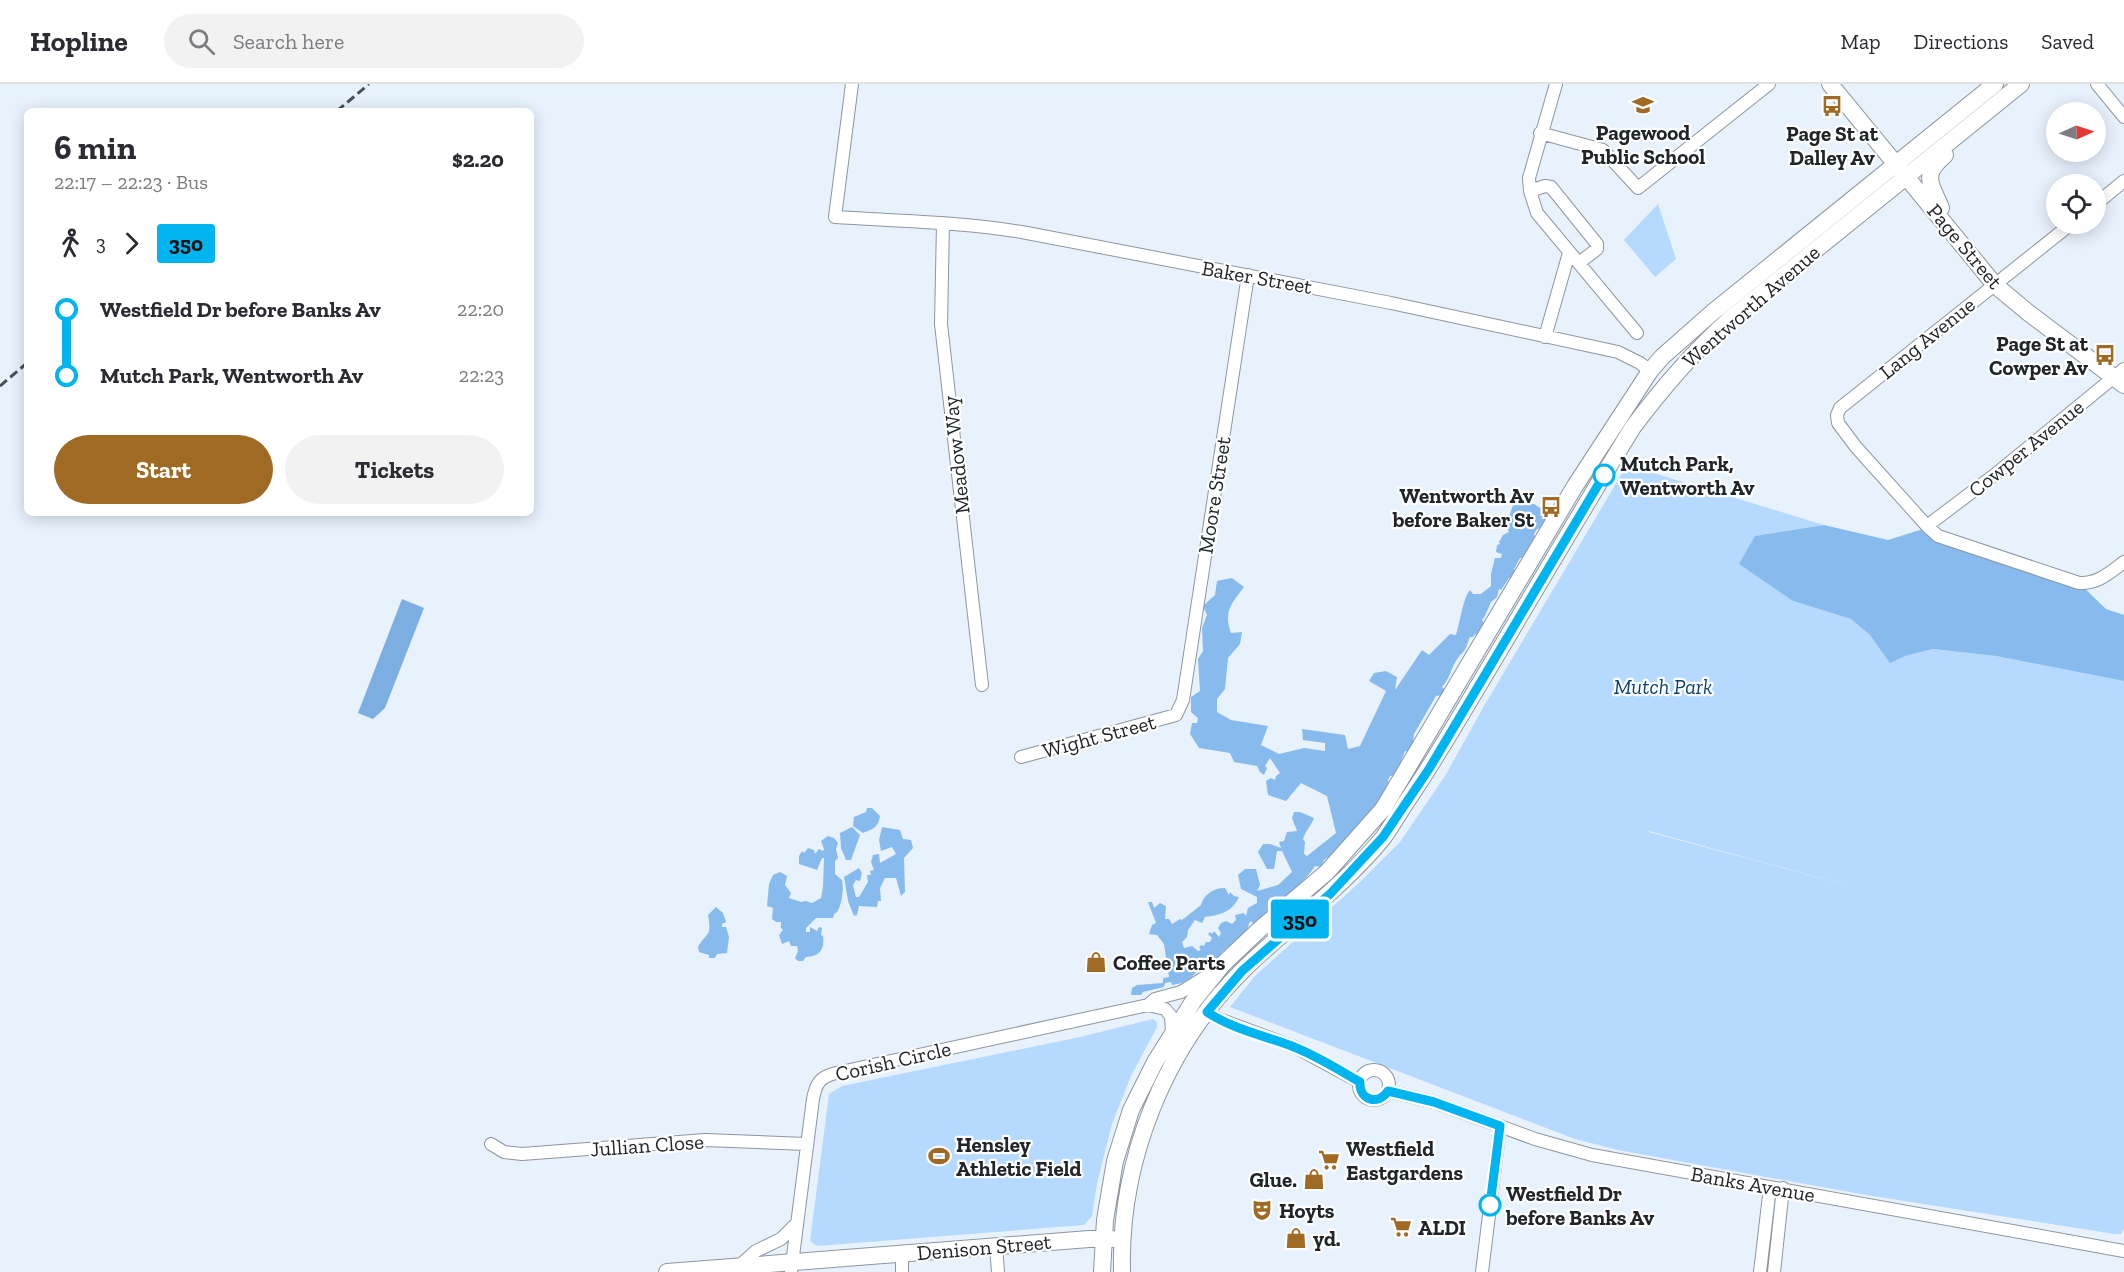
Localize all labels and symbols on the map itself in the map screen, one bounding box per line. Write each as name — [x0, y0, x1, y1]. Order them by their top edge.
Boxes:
school or university icon: Pagewood Public School — [1631, 93, 1655, 117]
bus stop icon: Page St at Dalley Av — [1820, 94, 1844, 118]
north arrow — [2046, 102, 2106, 162]
place label: Pagewood Public School — [1581, 120, 1705, 169]
place label: Page St at Dalley Av — [1786, 121, 1879, 170]
street label: Page Street — [1922, 198, 2008, 294]
street label: Wentworth Avenue — [1677, 239, 1825, 372]
street label: Baker Street — [1200, 255, 1314, 299]
street label: Lang Avenue — [1874, 292, 1980, 384]
place label: Page St at Cowper Av — [1989, 331, 2089, 380]
bus stop icon: Page St at Cowper Av — [2093, 343, 2117, 367]
street label: Meadow Way — [937, 394, 975, 515]
street label: Cowper Avenue — [1963, 394, 2089, 502]
street label: Moore Street — [1192, 434, 1236, 555]
place label: Mutch Park, Wentworth Av — [1620, 451, 1755, 500]
marker: Mutch Park, Wentworth Av — [1593, 464, 1615, 486]
place label: Wentworth Av before Baker St — [1392, 483, 1535, 532]
bus stop icon: Wentworth Av before Baker St — [1539, 495, 1563, 519]
park label: Mutch Park — [1614, 674, 1712, 699]
street label: Wight Street — [1040, 709, 1159, 763]
line badge: 350 — [1266, 900, 1334, 938]
shop icon: Coffee Parts — [1084, 950, 1108, 974]
place label: Coffee Parts — [1113, 950, 1226, 975]
street label: Corish Circle — [833, 1036, 953, 1086]
street label: Jullian Close — [589, 1129, 705, 1161]
place label: Hensley Athletic Field — [956, 1132, 1082, 1181]
place label: Westfield Eastgardens — [1346, 1136, 1463, 1185]
sports icon: Hensley Athletic Field — [927, 1144, 951, 1168]
supermarket icon: Westfield Eastgardens — [1317, 1148, 1341, 1172]
street label: Banks Avenue — [1689, 1161, 1817, 1207]
place label: Glue. — [1249, 1167, 1297, 1192]
shop icon: Glue. — [1302, 1167, 1326, 1191]
place label: Westfield Dr before Banks Av — [1505, 1181, 1654, 1230]
marker: Westfield Dr before Banks Av — [1479, 1194, 1501, 1216]
theatre icon: Hoyts — [1250, 1198, 1274, 1222]
place label: Hoyts — [1279, 1198, 1335, 1223]
supermarket icon: ALDI — [1389, 1215, 1413, 1239]
place label: ALDI — [1418, 1215, 1466, 1240]
shop icon: yd. — [1284, 1226, 1308, 1250]
place label: yd. — [1313, 1226, 1341, 1251]
street label: Denison Street — [916, 1229, 1052, 1265]

